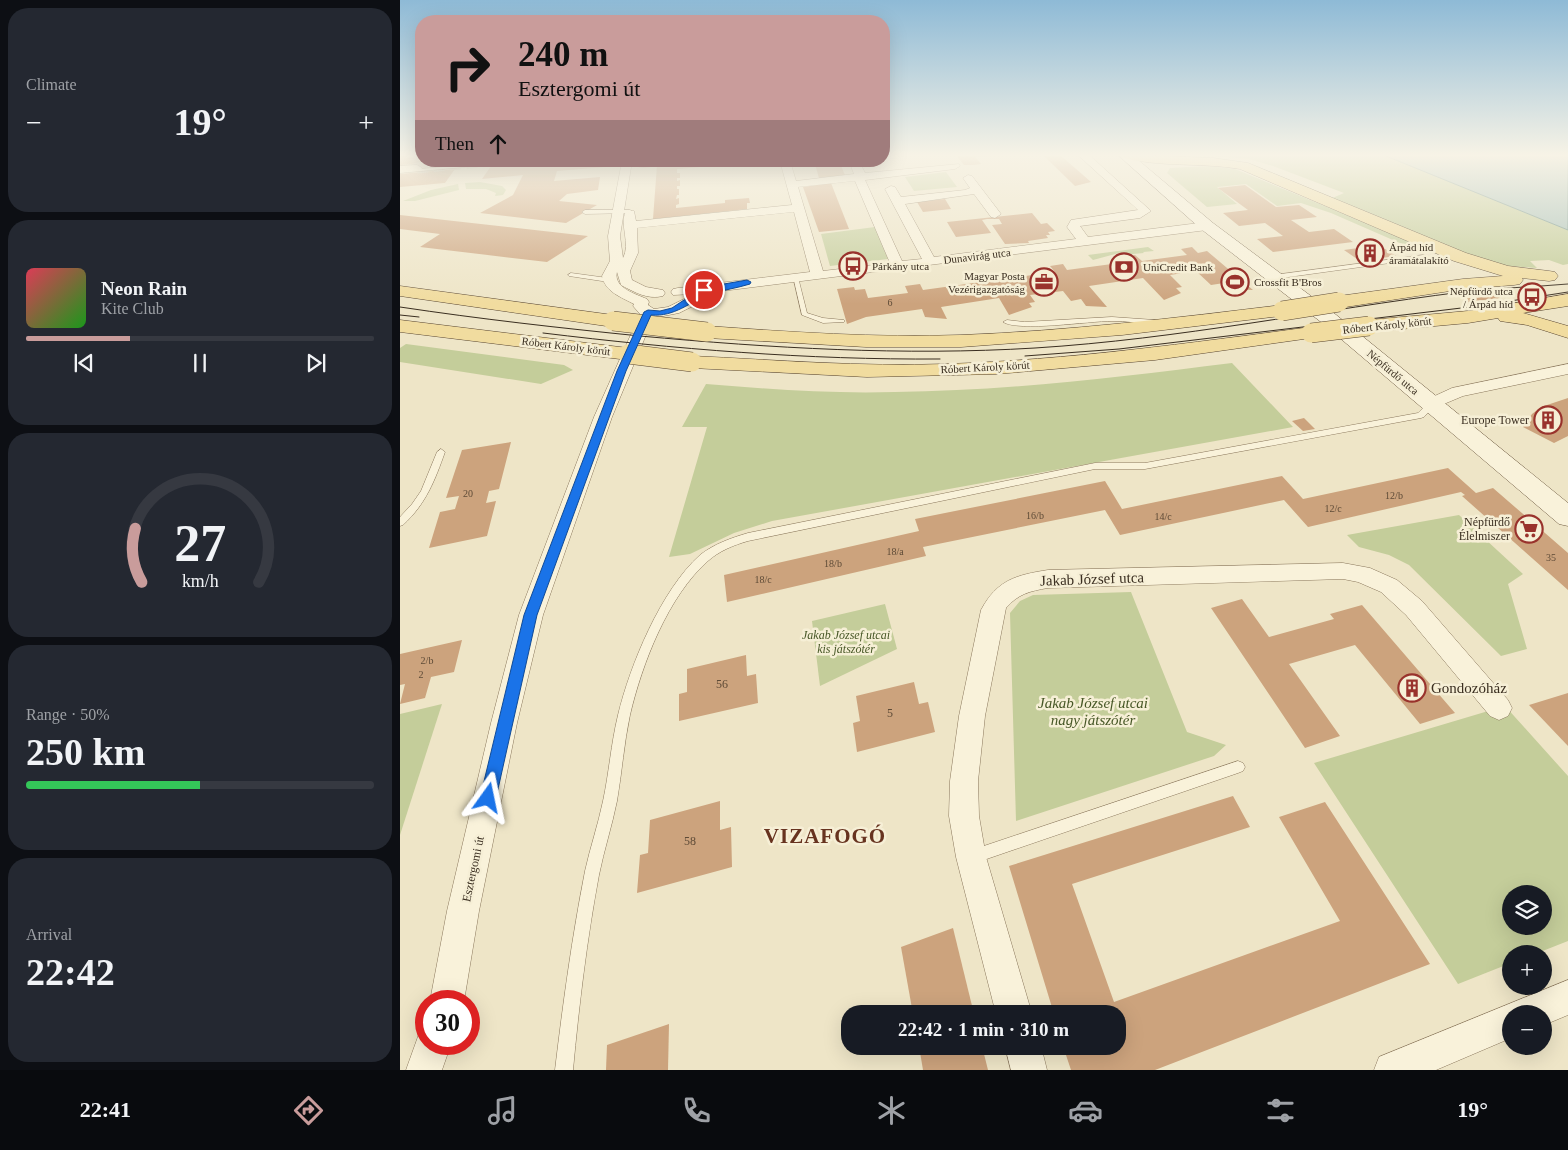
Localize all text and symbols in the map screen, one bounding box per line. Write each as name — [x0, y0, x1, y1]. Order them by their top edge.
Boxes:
icon: right — [435, 35, 500, 100]
text: 240 m — [518, 35, 608, 74]
text: Climate — [26, 76, 77, 93]
text: Esztergomi út — [518, 76, 640, 101]
text: 19° — [173, 101, 227, 143]
text: − — [26, 107, 42, 138]
text: + — [358, 107, 374, 138]
icon: ahead — [484, 130, 512, 158]
text: Then — [435, 133, 474, 154]
building icon: Árpád híd áramátalakító — [1355, 238, 1385, 268]
place label: Árpád híd áramátalakító — [1389, 241, 1449, 266]
street label: Dunavirág utca — [943, 246, 1011, 266]
bus stop icon: Párkány utca — [838, 251, 868, 281]
bank icon: UniCredit Bank — [1109, 252, 1139, 282]
place label: Párkány utca — [872, 260, 929, 272]
place label: UniCredit Bank — [1143, 261, 1213, 273]
office icon: Magyar Posta Vezérigazgatóság — [1029, 267, 1059, 297]
sports icon: Crossfit B'Bros — [1220, 267, 1250, 297]
pin — [683, 269, 725, 311]
place label: Magyar Posta Vezérigazgatóság — [948, 270, 1025, 295]
icon: arrive — [690, 276, 718, 304]
place label: Crossfit B'Bros — [1254, 276, 1322, 288]
text: Neon Rain — [101, 278, 187, 299]
bus stop icon: Népfürdő utca / Árpád híd — [1517, 282, 1547, 312]
place label: Népfürdő utca / Árpád híd — [1450, 285, 1513, 310]
house number: 6 — [888, 297, 893, 308]
text: Kite Club — [101, 300, 164, 317]
street label: Róbert Károly körút — [1342, 314, 1432, 336]
street label: Róbert Károly körút — [521, 335, 611, 357]
street label: Népfürdő utca — [1365, 347, 1421, 397]
icon: previous — [70, 349, 98, 377]
icon: pause — [186, 349, 214, 377]
icon: next — [302, 349, 330, 377]
street label: Róbert Károly körút — [940, 359, 1030, 375]
building icon: Europe Tower — [1533, 405, 1563, 435]
place label: Europe Tower — [1461, 413, 1529, 427]
house number: 20 — [463, 488, 473, 499]
house number: 12/b — [1385, 490, 1403, 501]
house number: 12/c — [1324, 503, 1342, 514]
house number: 16/b — [1026, 510, 1044, 521]
house number: 14/c — [1154, 511, 1172, 522]
supermarket icon: Népfürdő Élelmiszer — [1514, 514, 1544, 544]
text: 27 — [174, 515, 226, 572]
place label: Népfürdő Élelmiszer — [1459, 515, 1510, 543]
house number: 18/a — [886, 546, 904, 557]
house number: 35 — [1546, 552, 1556, 563]
house number: 18/b — [824, 558, 842, 569]
street label: Jakab József utca — [1040, 569, 1145, 589]
text: km/h — [182, 571, 218, 591]
house number: 18/c — [754, 574, 772, 585]
park label: Jakab József utcai kis játszótér — [802, 628, 890, 656]
house number: 2/b — [421, 655, 433, 666]
house number: 2 — [419, 669, 424, 680]
building icon: Gondozóház — [1397, 673, 1427, 703]
house number: 56 — [716, 677, 728, 691]
place label: Gondozóház — [1431, 680, 1507, 696]
park label: Jakab József utcai nagy játszótér — [1038, 695, 1148, 728]
text: Range · 50% — [26, 706, 110, 723]
house number: 5 — [887, 706, 893, 720]
text: 250 km — [26, 731, 145, 773]
position arrow — [461, 771, 513, 823]
district label: VIZAFOGÓ — [764, 824, 886, 848]
street label: Esztergomi út — [459, 834, 487, 903]
house number: 58 — [684, 834, 696, 848]
map controls — [1502, 885, 1552, 1055]
button: layers — [1502, 885, 1552, 935]
text: Arrival — [26, 926, 72, 943]
button: + — [1502, 945, 1552, 995]
text: 22:42 — [26, 951, 115, 993]
speed limit sign: 30 — [415, 990, 480, 1055]
button: − — [1502, 1005, 1552, 1055]
text: 22:42 · 1 min · 310 m — [898, 1019, 1069, 1040]
icon: directions — [291, 1093, 326, 1128]
icon: music — [485, 1093, 520, 1128]
icon: phone — [679, 1093, 714, 1128]
icon: climate — [874, 1093, 909, 1128]
icon: car — [1068, 1093, 1103, 1128]
icon: filters — [1263, 1093, 1298, 1128]
text: 22:41 — [80, 1097, 131, 1122]
text: 19° — [1457, 1097, 1488, 1122]

